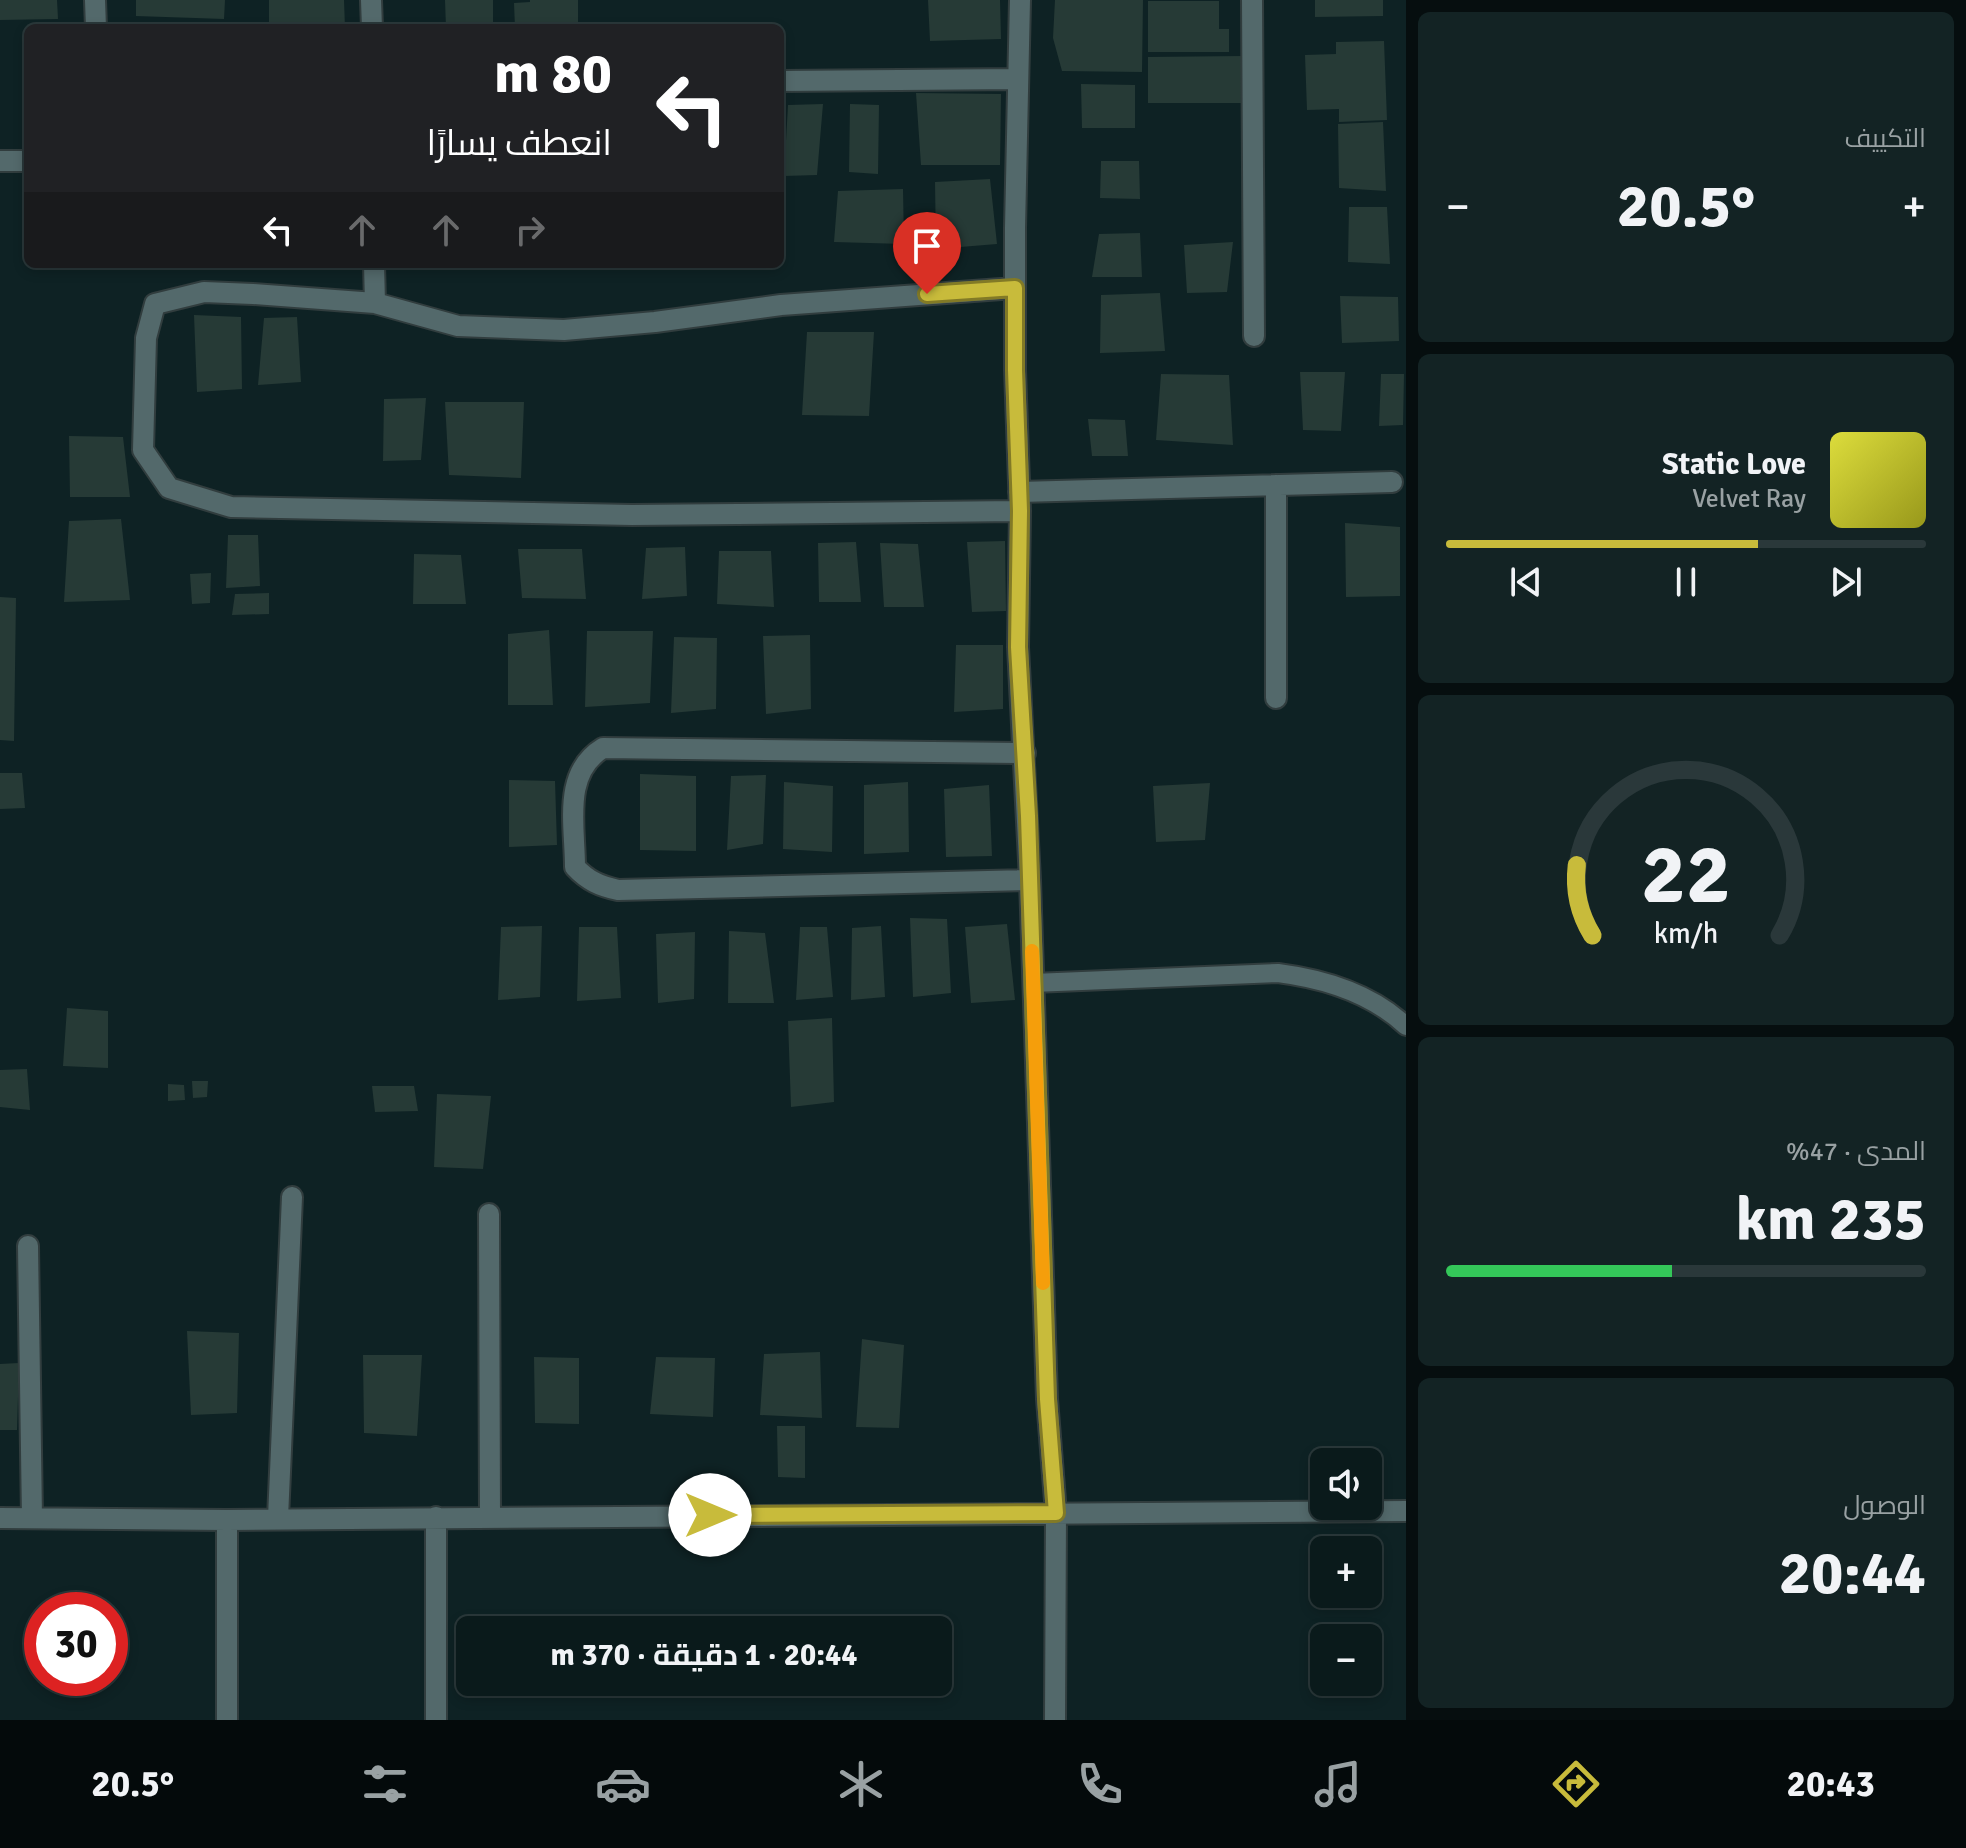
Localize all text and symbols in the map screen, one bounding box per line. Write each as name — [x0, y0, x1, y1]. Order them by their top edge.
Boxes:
text: 80 m — [494, 39, 612, 108]
icon: left — [640, 56, 744, 160]
text: انعطف يسارًا — [427, 121, 612, 166]
text: التكييف — [1844, 123, 1926, 155]
text: 20.5° — [1617, 170, 1755, 244]
text: − — [1446, 180, 1470, 234]
text: + — [1902, 180, 1926, 234]
icon: left — [256, 208, 300, 252]
icon: ahead — [340, 208, 384, 252]
icon: ahead — [424, 208, 468, 252]
icon: right — [508, 208, 552, 252]
pin — [893, 212, 961, 294]
icon: arrive — [905, 224, 949, 268]
text: Static Love — [1662, 446, 1806, 483]
text: Velvet Ray — [1692, 483, 1806, 515]
icon: previous — [1504, 560, 1548, 604]
icon: pause — [1664, 560, 1708, 604]
icon: next — [1824, 560, 1868, 604]
text: 22 — [1641, 824, 1731, 926]
text: km/h — [1654, 916, 1718, 951]
text: المدى · 47% — [1786, 1136, 1926, 1168]
text: 235 km — [1736, 1183, 1926, 1257]
map controls — [1310, 1448, 1382, 1696]
button: sound — [1310, 1448, 1382, 1520]
position arrow — [668, 1473, 752, 1557]
text: الوصول — [1843, 1490, 1926, 1522]
button: + — [1310, 1536, 1382, 1608]
text: 20:44 — [1779, 1537, 1926, 1611]
speed limit sign: 30 — [24, 1592, 128, 1696]
button: − — [1310, 1624, 1382, 1696]
text: 20:44 · 1 دقيقة · 370 m — [551, 1637, 857, 1674]
icon: filters — [357, 1756, 413, 1812]
icon: car — [595, 1756, 651, 1812]
icon: climate — [833, 1756, 889, 1812]
icon: phone — [1072, 1756, 1128, 1812]
icon: music — [1310, 1756, 1366, 1812]
icon: directions — [1548, 1756, 1604, 1812]
text: 20.5° — [91, 1762, 174, 1807]
text: 20:43 — [1786, 1762, 1875, 1807]

